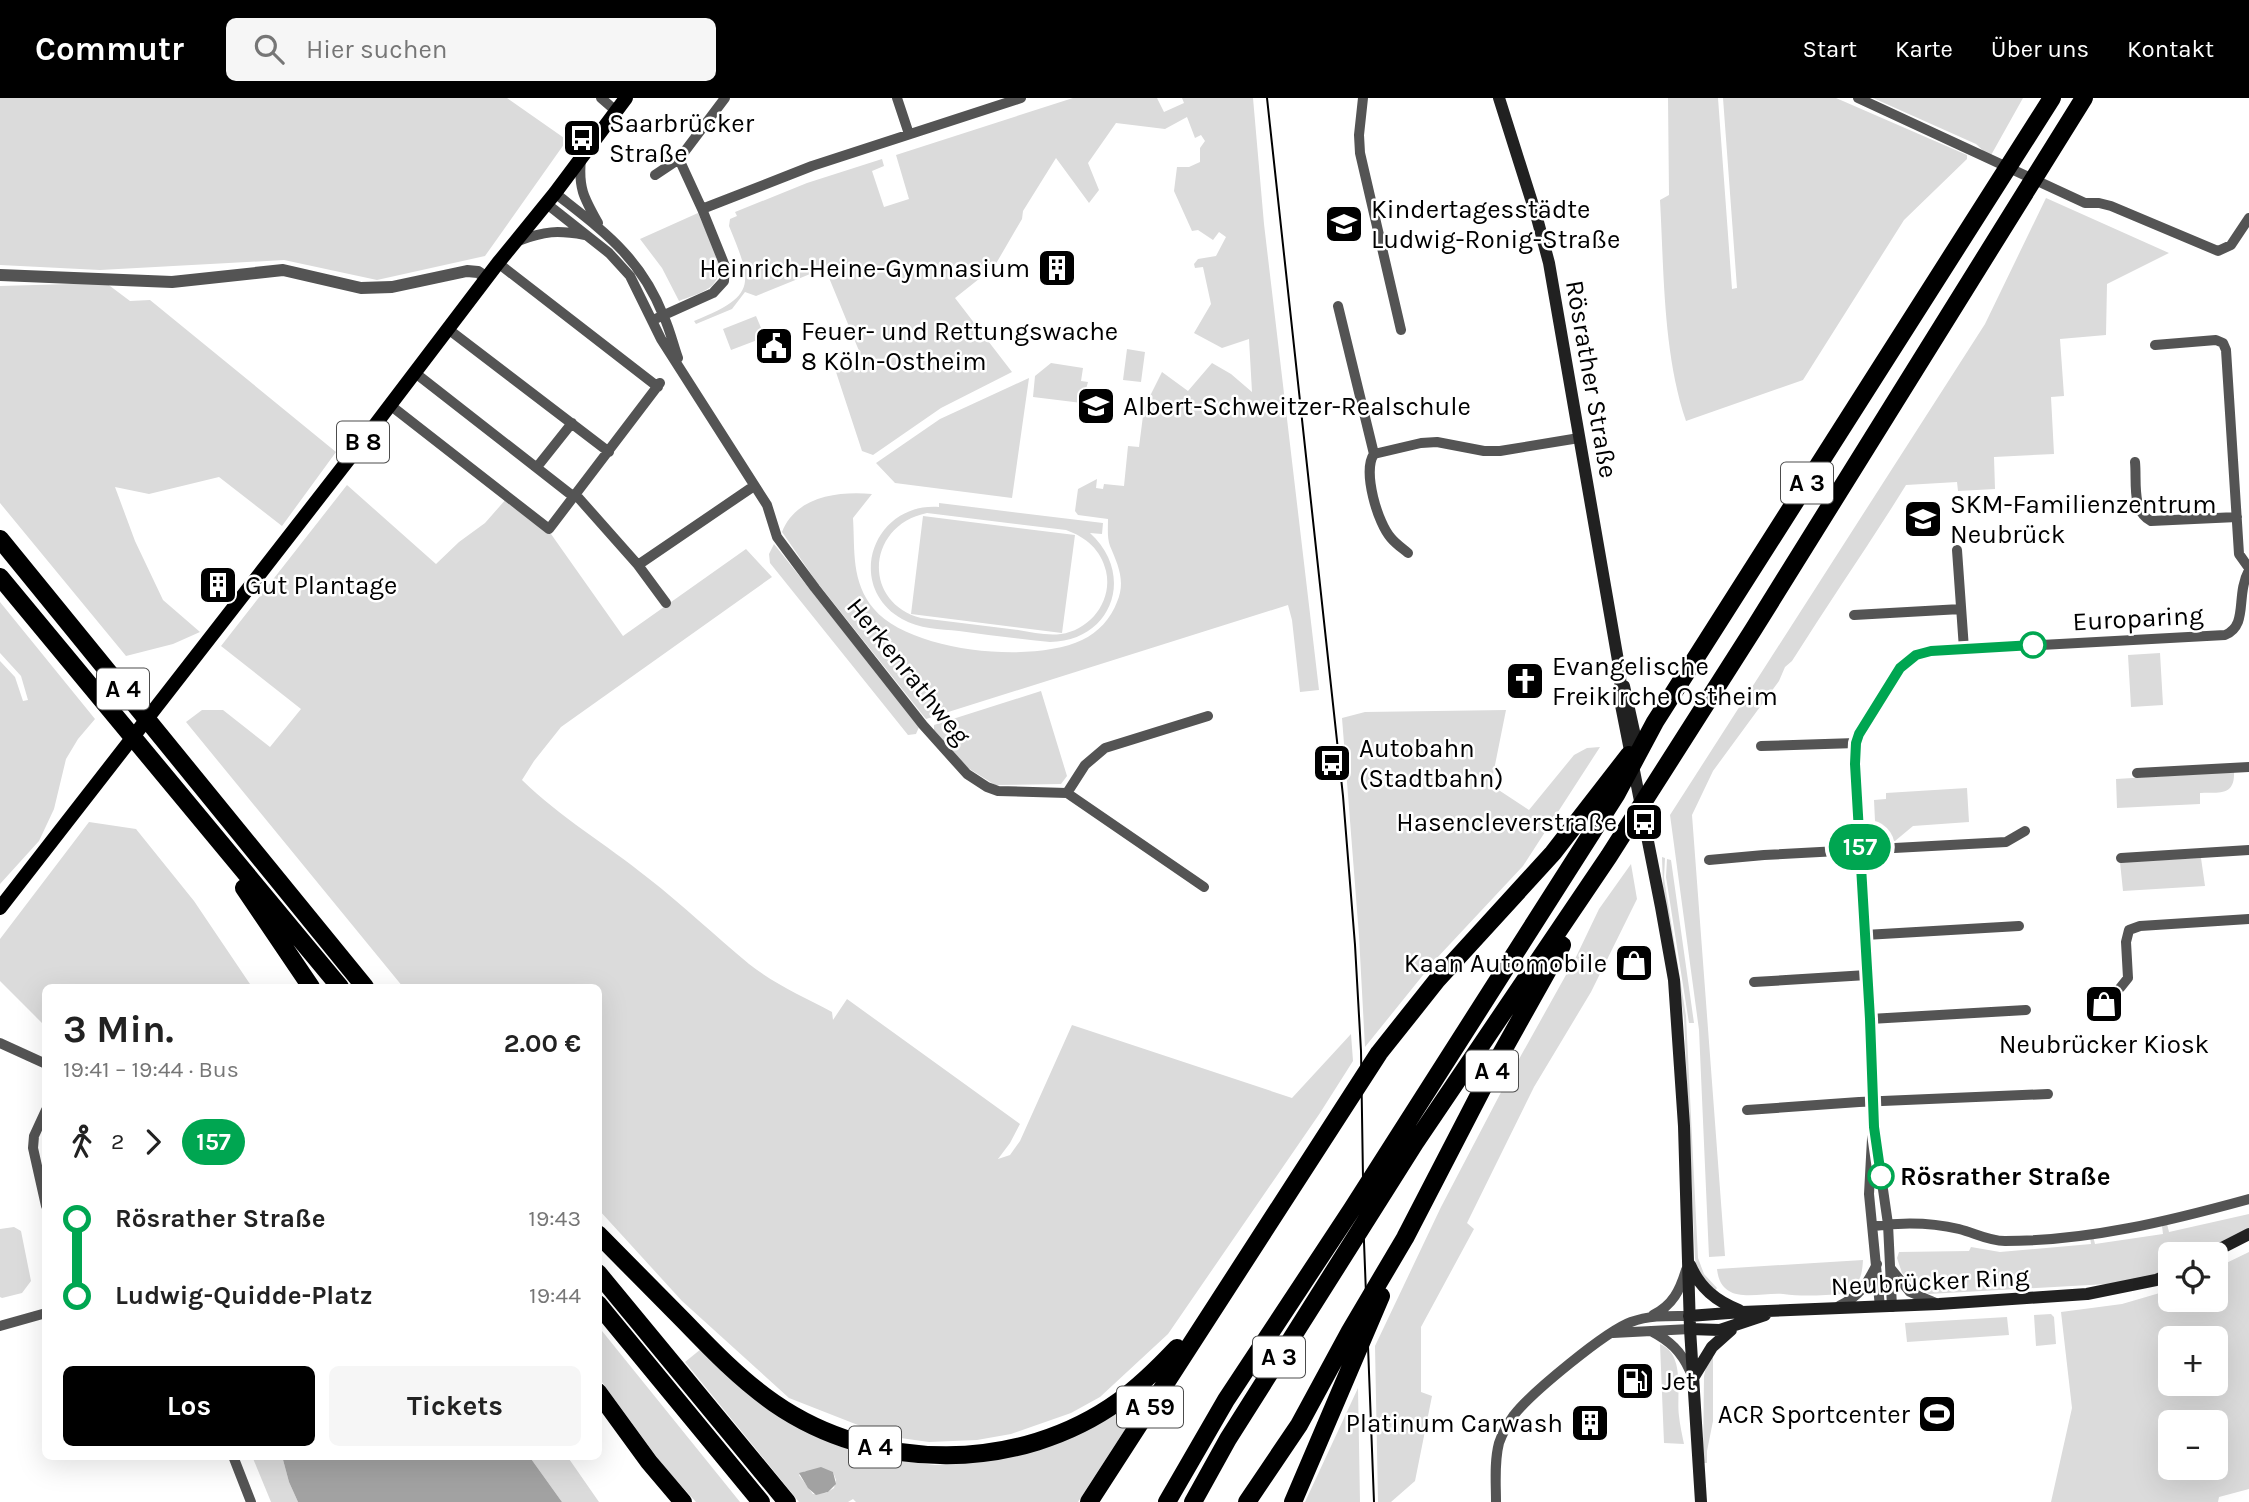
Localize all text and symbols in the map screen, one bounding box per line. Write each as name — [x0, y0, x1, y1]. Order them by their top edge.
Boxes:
search box — [226, 18, 716, 81]
text: Commutr — [35, 30, 184, 68]
icon: search — [250, 30, 288, 68]
text: Hier suchen — [306, 34, 448, 65]
text: Start — [1803, 35, 1857, 63]
text: Karte — [1895, 35, 1953, 63]
text: Über uns — [1991, 35, 2089, 63]
text: Kontakt — [2127, 35, 2214, 63]
place label: Saarbrücker Straße — [609, 108, 755, 169]
bus stop icon: Saarbrücker Straße — [561, 117, 603, 159]
place label: Kindertagesstädte Ludwig-Ronig-Straße — [1371, 194, 1620, 255]
school or university icon: Kindertagesstädte Ludwig-Ronig-Straße — [1323, 203, 1365, 245]
building icon: Heinrich-Heine-Gymnasium — [1036, 247, 1078, 289]
place label: Heinrich-Heine-Gymnasium — [699, 253, 1030, 284]
street label: Rösrather Straße — [1559, 278, 1624, 480]
place label: Feuer- und Rettungswache 8 Köln-Ostheim — [801, 316, 1118, 377]
public building icon: Feuer- und Rettungswache 8 Köln-Ostheim — [753, 325, 795, 367]
school or university icon: Albert-Schweitzer-Realschule — [1075, 385, 1117, 427]
place label: Albert-Schweitzer-Realschule — [1123, 391, 1471, 422]
road number: B 8 — [337, 422, 389, 463]
road number: A 3 — [1781, 462, 1833, 504]
place label: SKM-Familienzentrum Neubrück — [1950, 489, 2217, 550]
school or university icon: SKM-Familienzentrum Neubrück — [1902, 498, 1944, 540]
building icon: Gut Plantage — [197, 564, 239, 606]
place label: Gut Plantage — [245, 570, 397, 601]
street label: Herkenrathweg — [840, 592, 977, 751]
street label: Europaring — [2072, 600, 2205, 637]
unlabelled marker — [2020, 632, 2046, 658]
place label: Evangelische Freikirche Ostheim — [1552, 651, 1778, 712]
church icon: Evangelische Freikirche Ostheim — [1504, 660, 1546, 702]
road number: A 4 — [97, 668, 149, 710]
place label: Autobahn (Stadtbahn) — [1359, 733, 1504, 794]
bus stop icon: Autobahn (Stadtbahn) — [1311, 742, 1353, 784]
bus stop icon: Hasencleverstraße — [1623, 801, 1665, 843]
place label: Hasencleverstraße — [1396, 807, 1617, 838]
line badge: 157 — [1820, 824, 1900, 870]
text: 157 — [1843, 833, 1877, 861]
shop icon: Kaan Automobile — [1613, 942, 1655, 984]
place label: Kaan Automobile — [1404, 948, 1607, 979]
shop icon: Neubrücker Kiosk — [2083, 983, 2125, 1025]
text: 3 Min. — [63, 1007, 174, 1052]
text: 2.00 € — [504, 1028, 581, 1059]
place label: Neubrücker Kiosk — [1999, 1029, 2209, 1060]
road number: A 4 — [1466, 1051, 1518, 1091]
text: 19:41 – 19:44 · Bus — [63, 1056, 239, 1083]
icon: walk — [63, 1123, 101, 1161]
icon: forward — [134, 1123, 172, 1161]
text: 2 — [111, 1128, 124, 1155]
text: 157 — [196, 1128, 231, 1156]
place label: Rösrather Straße — [1900, 1161, 2110, 1192]
marker: Rösrather Straße — [1868, 1163, 1894, 1189]
text: Rösrather Straße — [115, 1203, 325, 1234]
text: 19:43 — [528, 1205, 581, 1232]
map controls — [2158, 1242, 2228, 1480]
button: locate — [2158, 1242, 2228, 1312]
street label: Neubrücker Ring — [1830, 1261, 2030, 1302]
text: Ludwig-Quidde-Platz — [115, 1280, 373, 1311]
text: 19:44 — [529, 1282, 581, 1309]
button: + — [2158, 1326, 2228, 1396]
road number: A 3 — [1253, 1336, 1305, 1378]
fuel station icon: Jet — [1614, 1360, 1656, 1402]
button: Los — [63, 1366, 315, 1446]
button: Tickets — [329, 1366, 581, 1446]
place label: Jet — [1662, 1366, 1696, 1397]
road number: A 59 — [1117, 1386, 1183, 1428]
sports icon: ACR Sportcenter — [1916, 1393, 1958, 1435]
place label: ACR Sportcenter — [1718, 1399, 1911, 1430]
building icon: Platinum Carwash — [1569, 1402, 1611, 1444]
place label: Platinum Carwash — [1345, 1408, 1563, 1439]
button: − — [2158, 1410, 2228, 1480]
road number: A 4 — [849, 1427, 901, 1468]

